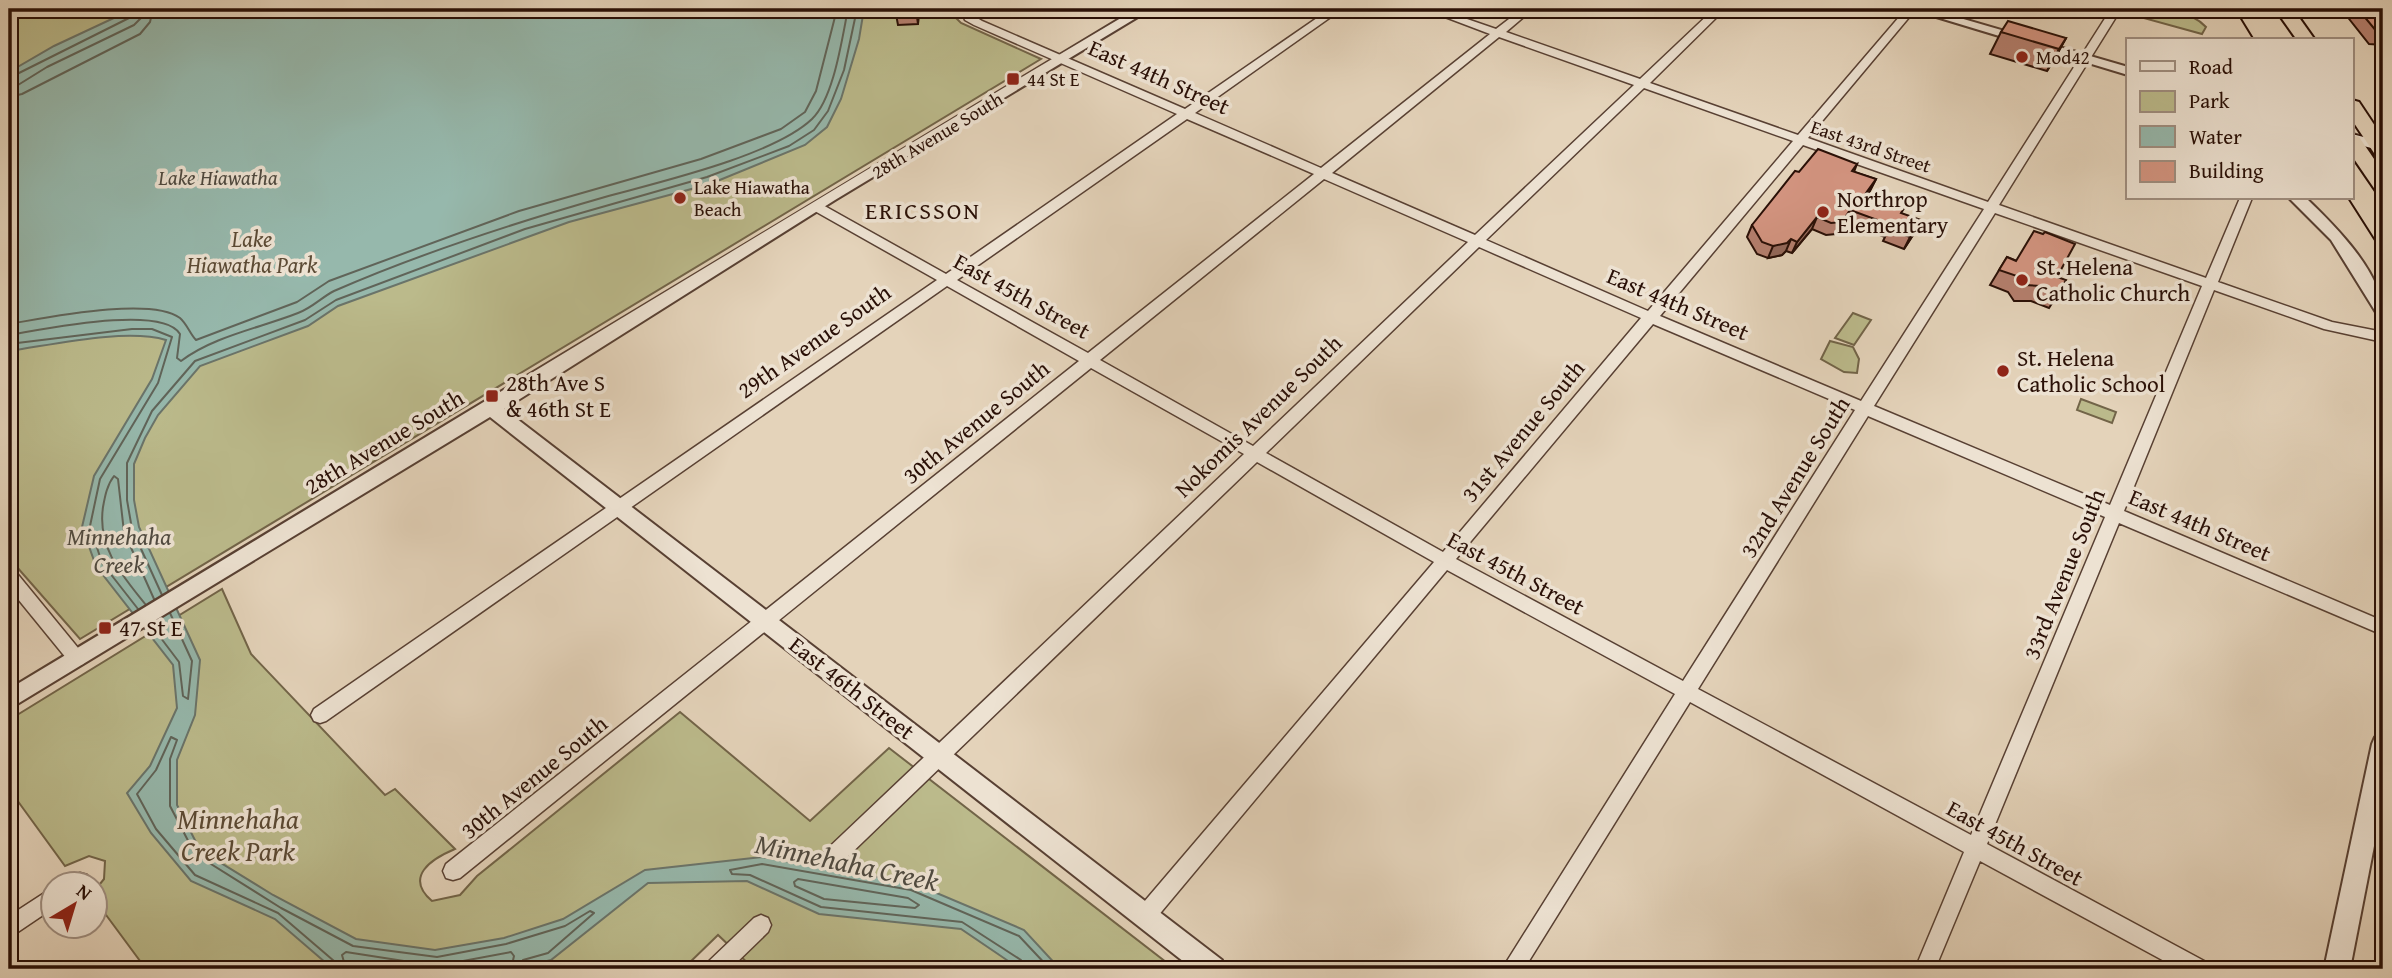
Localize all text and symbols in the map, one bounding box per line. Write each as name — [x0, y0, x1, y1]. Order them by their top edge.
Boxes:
street label: East 44th Street — [1083, 31, 1235, 122]
legend — [2126, 38, 2354, 200]
place label: Mod42 — [2036, 43, 2090, 71]
marker: Mod42 — [2014, 49, 2030, 65]
text: Road — [2189, 51, 2234, 82]
place label: 44 St E — [1027, 65, 1080, 93]
marker: 44 St E — [1005, 71, 1021, 87]
street label: 28th Avenue South — [866, 84, 1008, 185]
text: Park — [2189, 85, 2230, 116]
street label: East 43rd Street — [1807, 112, 1935, 180]
text: Water — [2189, 121, 2242, 152]
text: Building — [2189, 155, 2264, 186]
water label: Lake Hiawatha — [157, 162, 278, 193]
place label: Lake Hiawatha Beach — [694, 173, 810, 223]
place label: Northrop Elementary — [1837, 182, 1949, 241]
marker: Lake Hiawatha Beach — [672, 190, 688, 206]
district label: ERICSSON — [865, 193, 981, 228]
marker: Northrop Elementary — [1815, 204, 1831, 220]
park label: Lake Hiawatha Park — [186, 222, 318, 281]
street label: East 45th Street — [948, 244, 1096, 347]
place label: St. Helena Catholic Church — [2036, 250, 2190, 309]
street label: East 44th Street — [1602, 259, 1754, 348]
marker: St. Helena Catholic Church — [2014, 272, 2030, 288]
street label: 29th Avenue South — [730, 275, 897, 406]
street label: Nokomis Avenue South — [1167, 327, 1349, 504]
place label: St. Helena Catholic School — [2017, 341, 2165, 400]
street label: 30th Avenue South — [895, 352, 1056, 491]
street label: 31st Avenue South — [1453, 352, 1592, 509]
marker: St. Helena Catholic School — [1995, 363, 2011, 379]
place label: 28th Ave S & 46th St E — [506, 366, 611, 425]
street label: 28th Avenue South — [298, 381, 470, 502]
marker: 28th Ave S & 46th St E — [484, 388, 500, 404]
street label: 32nd Avenue South — [1732, 390, 1858, 564]
street label: East 44th Street — [2124, 480, 2276, 569]
street label: 33rd Avenue South — [2014, 484, 2113, 664]
water label: Minnehaha Creek — [67, 519, 171, 582]
street label: East 45th Street — [1442, 522, 1591, 623]
place label: 47 St E — [119, 611, 182, 644]
marker: 47 St E — [97, 620, 113, 636]
street label: East 46th Street — [783, 628, 922, 747]
street label: 30th Avenue South — [453, 707, 614, 846]
street label: East 45th Street — [1941, 791, 2089, 894]
park label: Minnehaha Creek Park — [177, 798, 299, 871]
water label: Minnehaha Creek — [752, 822, 943, 901]
north arrow — [38, 870, 108, 940]
text: N — [71, 877, 98, 907]

